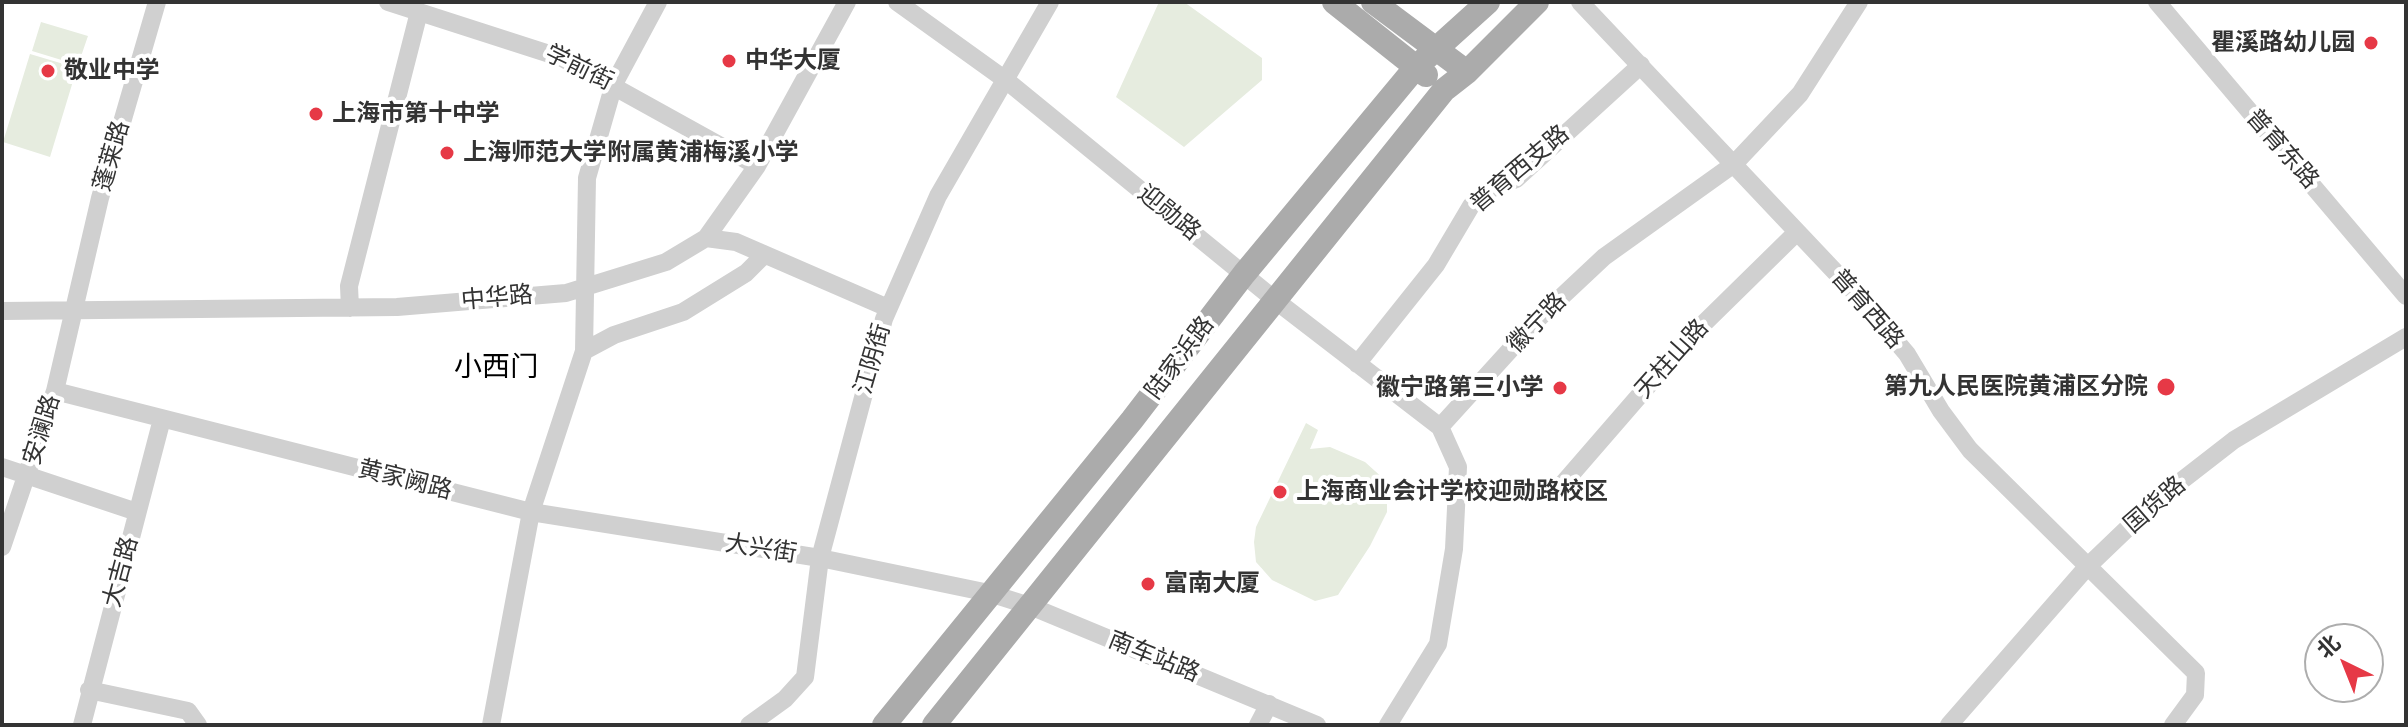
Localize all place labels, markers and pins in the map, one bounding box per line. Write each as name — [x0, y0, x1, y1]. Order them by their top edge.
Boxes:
place label: 瞿溪路幼儿园 — [2211, 29, 2355, 57]
marker: 瞿溪路幼儿园 — [2362, 34, 2380, 52]
place label: 中华大厦 — [745, 47, 841, 75]
marker: 中华大厦 — [720, 52, 738, 70]
place label: 敬业中学 — [64, 57, 160, 85]
marker: 敬业中学 — [39, 62, 57, 80]
place label: 上海市第十中学 — [332, 100, 500, 128]
marker: 上海市第十中学 — [307, 105, 325, 123]
place label: 上海师范大学附属黄浦梅溪小学 — [463, 139, 799, 167]
marker: 上海师范大学附属黄浦梅溪小学 — [438, 144, 456, 162]
place label: 第九人民医院黄浦区分院 — [1884, 373, 2148, 401]
place label: 徽宁路第三小学 — [1376, 374, 1544, 402]
marker: 第九人民医院黄浦区分院 — [2155, 376, 2177, 398]
marker: 徽宁路第三小学 — [1551, 379, 1569, 397]
place label: 上海商业会计学校迎勋路校区 — [1296, 478, 1608, 506]
marker: 上海商业会计学校迎勋路校区 — [1271, 483, 1289, 501]
place label: 富南大厦 — [1164, 570, 1260, 598]
marker: 富南大厦 — [1139, 575, 1157, 593]

